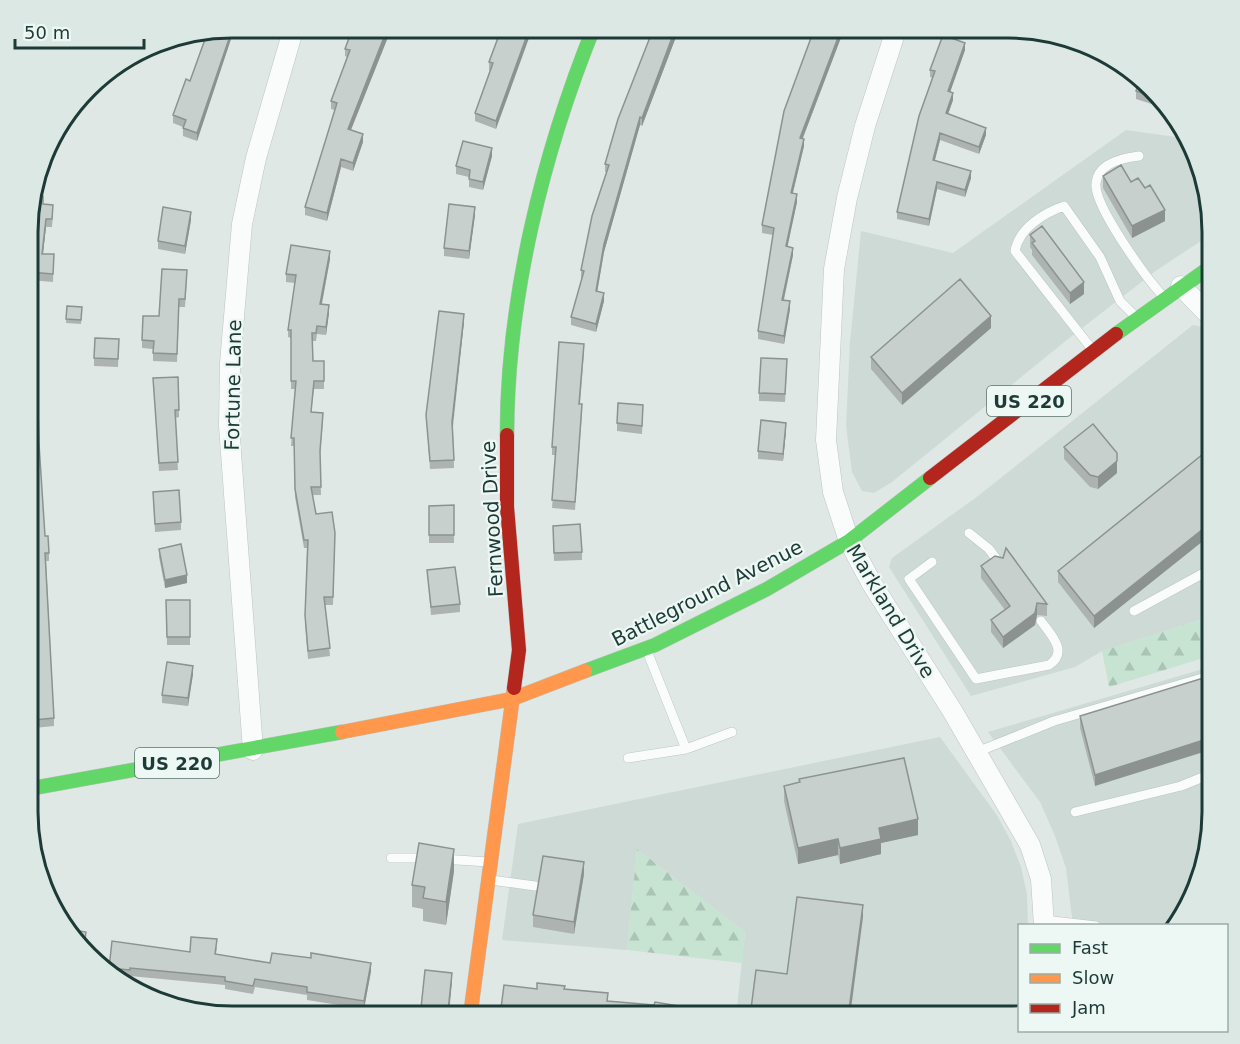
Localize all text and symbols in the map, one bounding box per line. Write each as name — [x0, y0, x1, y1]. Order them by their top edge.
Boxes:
scale bar — [15, 12, 144, 50]
text: 50 m — [24, 22, 70, 43]
street label: Fortune Lane — [220, 319, 246, 451]
road number: US 220 — [987, 386, 1071, 416]
street label: Fernwood Drive — [476, 440, 508, 598]
street label: Battleground Avenue — [608, 534, 806, 652]
street label: Markland Drive — [842, 540, 940, 682]
road number: US 220 — [135, 748, 219, 778]
legend — [1018, 924, 1228, 1032]
text: Fast — [1072, 937, 1108, 958]
text: Slow — [1072, 967, 1114, 988]
text: Jam — [1071, 997, 1106, 1018]

